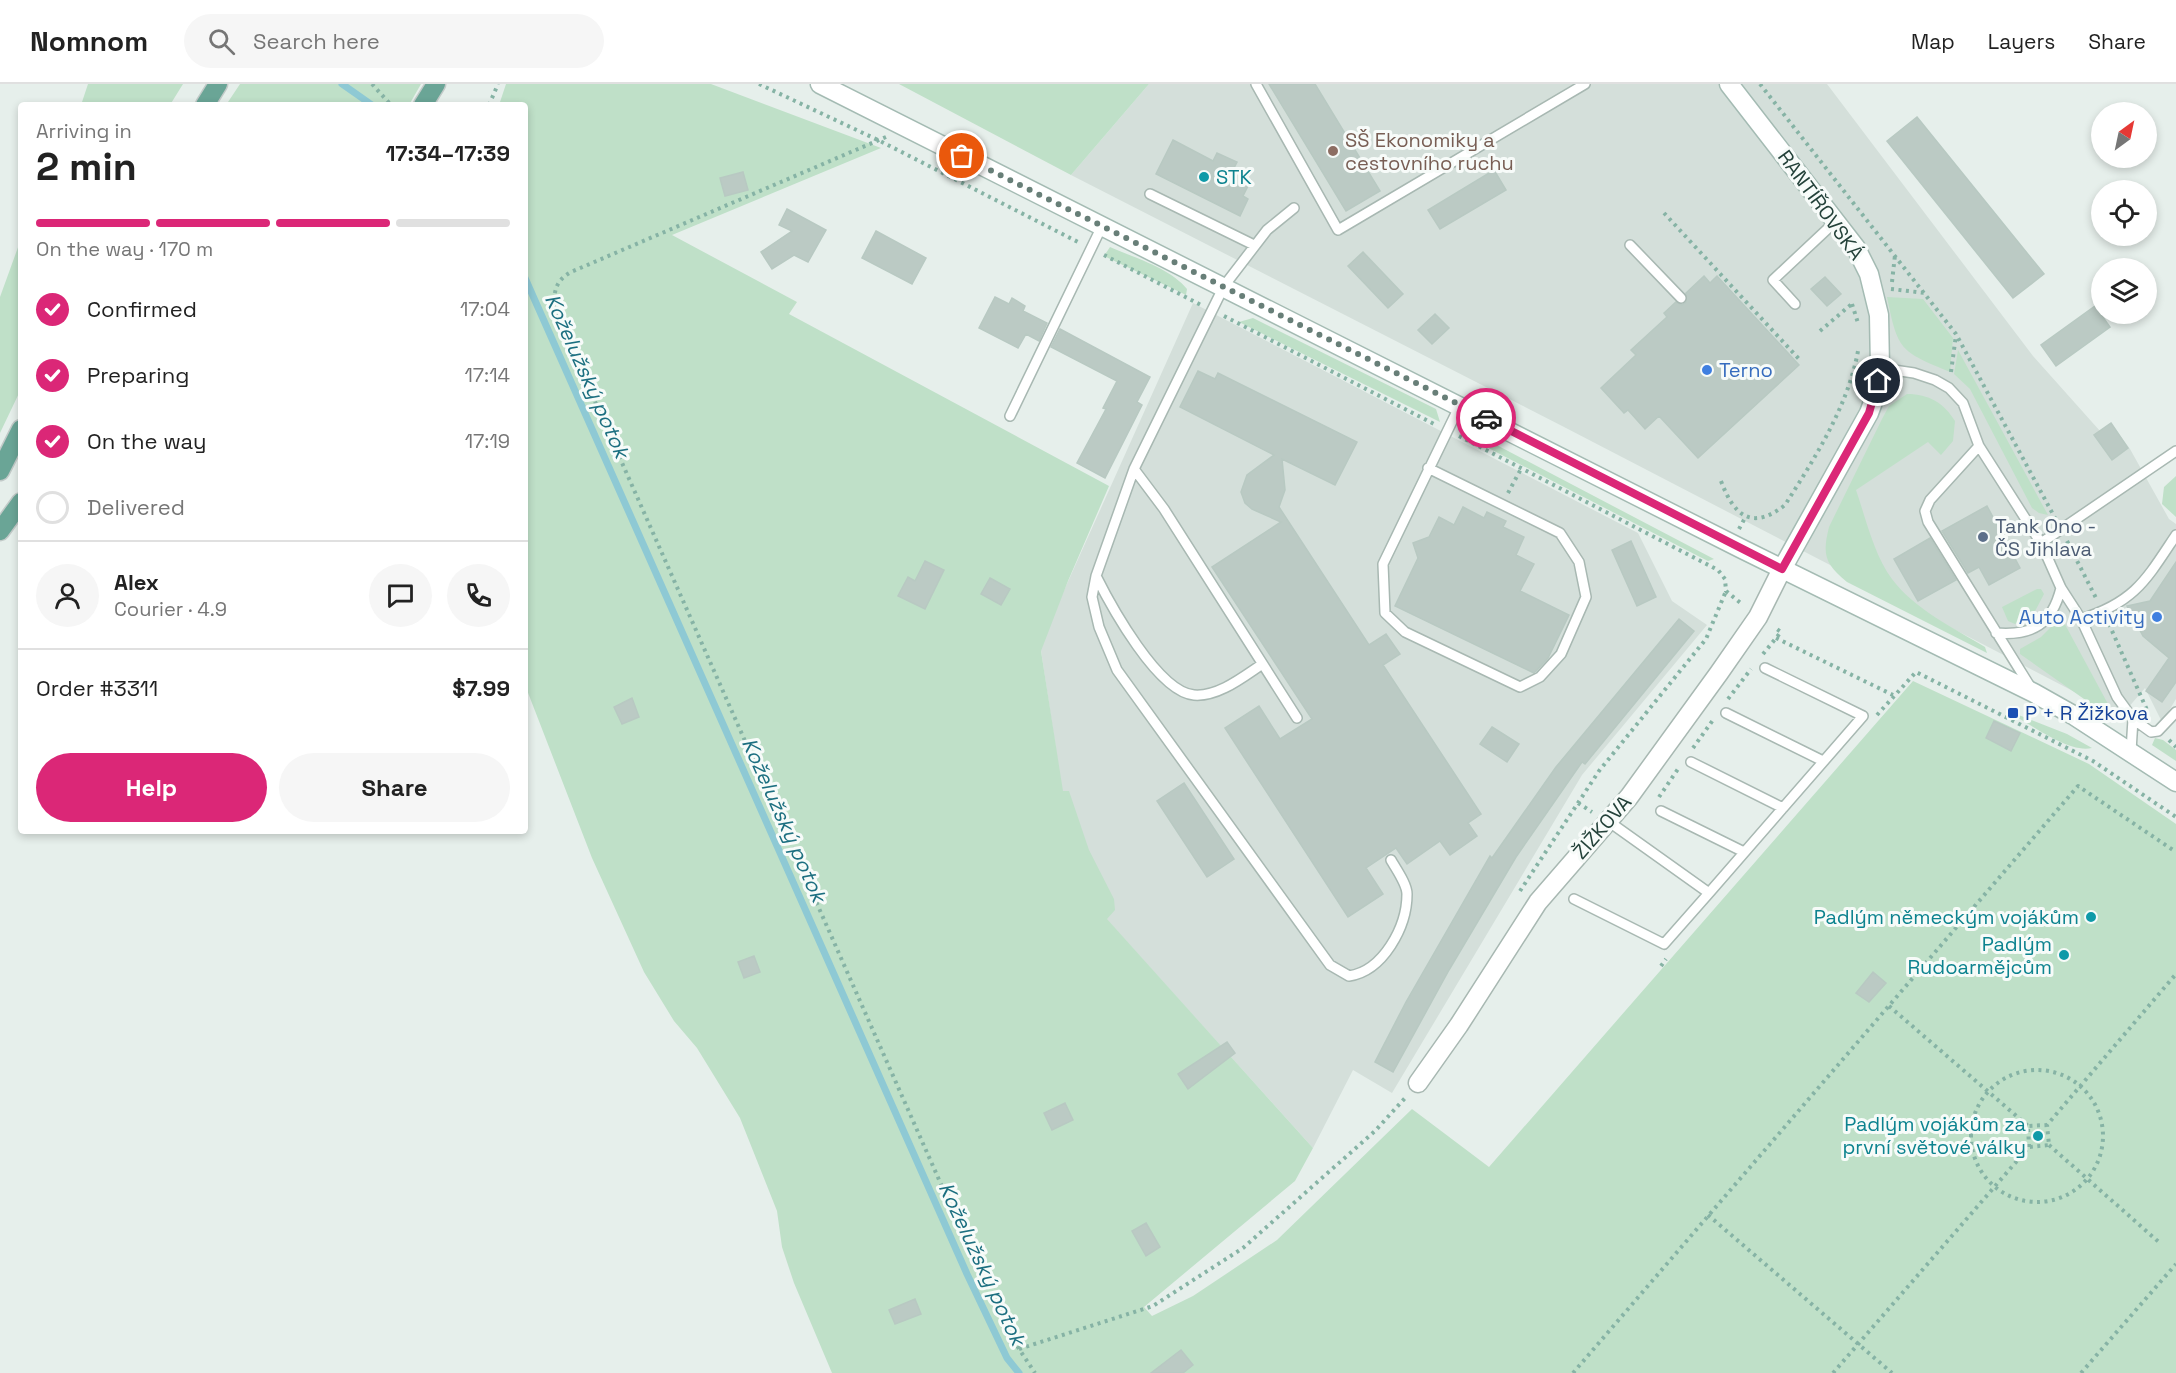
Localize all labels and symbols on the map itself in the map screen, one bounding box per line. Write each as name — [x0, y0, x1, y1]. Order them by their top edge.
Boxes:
north arrow — [2091, 102, 2157, 168]
place label: SŠ Ekonomiky a cestovního ruchu — [1345, 127, 1514, 176]
pin — [936, 130, 987, 181]
marker: SŠ Ekonomiky a cestovního ruchu — [1326, 144, 1340, 158]
street label: RANTÍŘOVSKÁ — [1772, 145, 1870, 266]
place label: STK — [1216, 164, 1252, 190]
marker: STK — [1197, 170, 1211, 184]
water label: Koželužský potok — [539, 289, 637, 465]
pin — [1852, 355, 1903, 406]
place label: Terno — [1719, 357, 1773, 383]
marker: Terno — [1700, 363, 1714, 377]
courier — [1456, 388, 1516, 448]
place label: Tank Ono - ČS Jihlava — [1995, 513, 2096, 562]
marker: Tank Ono - ČS Jihlava — [1976, 530, 1990, 544]
place label: Auto Activity — [2019, 604, 2145, 630]
marker: Auto Activity — [2150, 610, 2164, 624]
place label: P + R Žižkova — [2025, 700, 2148, 726]
marker: P + R Žižkova — [2006, 706, 2020, 720]
water label: Koželužský potok — [736, 733, 834, 909]
street label: ŽIŽKOVA — [1567, 789, 1637, 864]
place label: Padlým německým vojákům — [1814, 904, 2079, 930]
marker: Padlým německým vojákům — [2084, 910, 2098, 924]
place label: Padlým Rudoarmějcům — [1907, 931, 2052, 980]
marker: Padlým Rudoarmějcům — [2057, 948, 2071, 962]
place label: Padlým vojákům za první světové války — [1842, 1111, 2026, 1160]
marker: Padlým vojákům za první světové války — [2031, 1129, 2045, 1143]
water label: Koželužský potok — [933, 1178, 1033, 1352]

